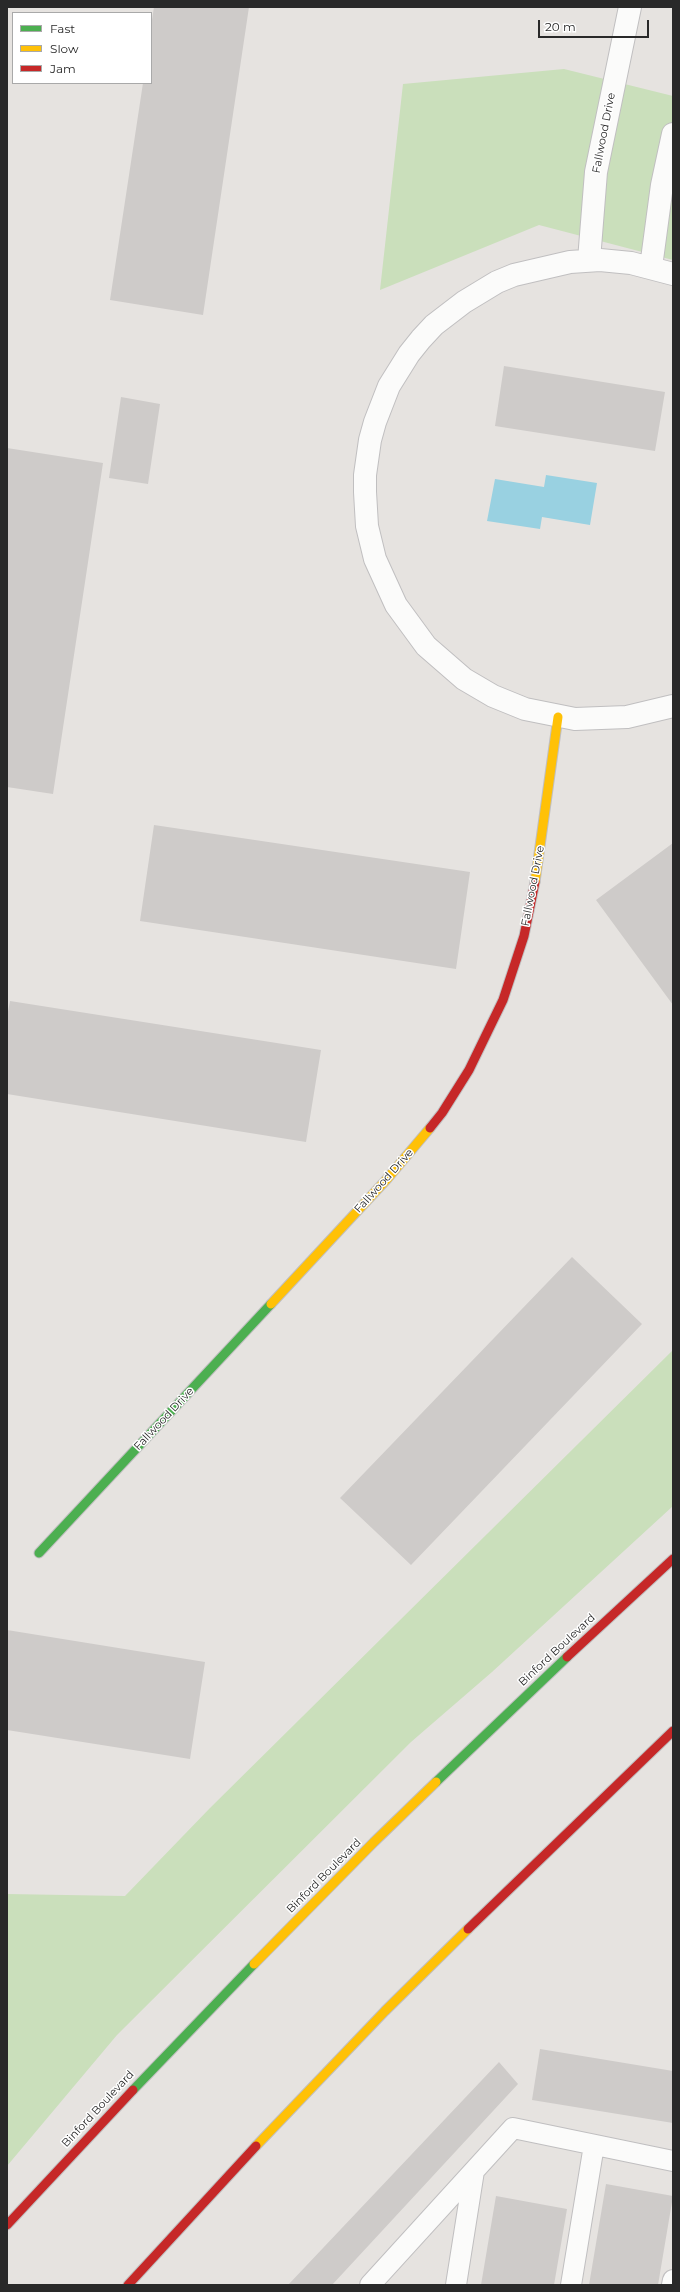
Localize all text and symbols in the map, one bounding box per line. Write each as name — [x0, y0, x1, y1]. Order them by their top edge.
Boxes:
legend — [12, 12, 152, 84]
scale bar — [540, 12, 651, 38]
text: 20 m — [545, 19, 576, 34]
text: Fast — [50, 21, 75, 36]
text: Slow — [50, 41, 79, 56]
text: Jam — [50, 61, 76, 76]
street label: Fallwood Drive — [590, 92, 618, 174]
street label: Fallwood Drive — [519, 845, 547, 927]
street label: Fallwood Drive — [352, 1146, 416, 1216]
street label: Fallwood Drive — [131, 1385, 197, 1453]
street label: Binford Boulevard — [516, 1611, 598, 1689]
street label: Binford Boulevard — [284, 1836, 364, 1916]
street label: Binford Boulevard — [59, 2068, 137, 2150]

